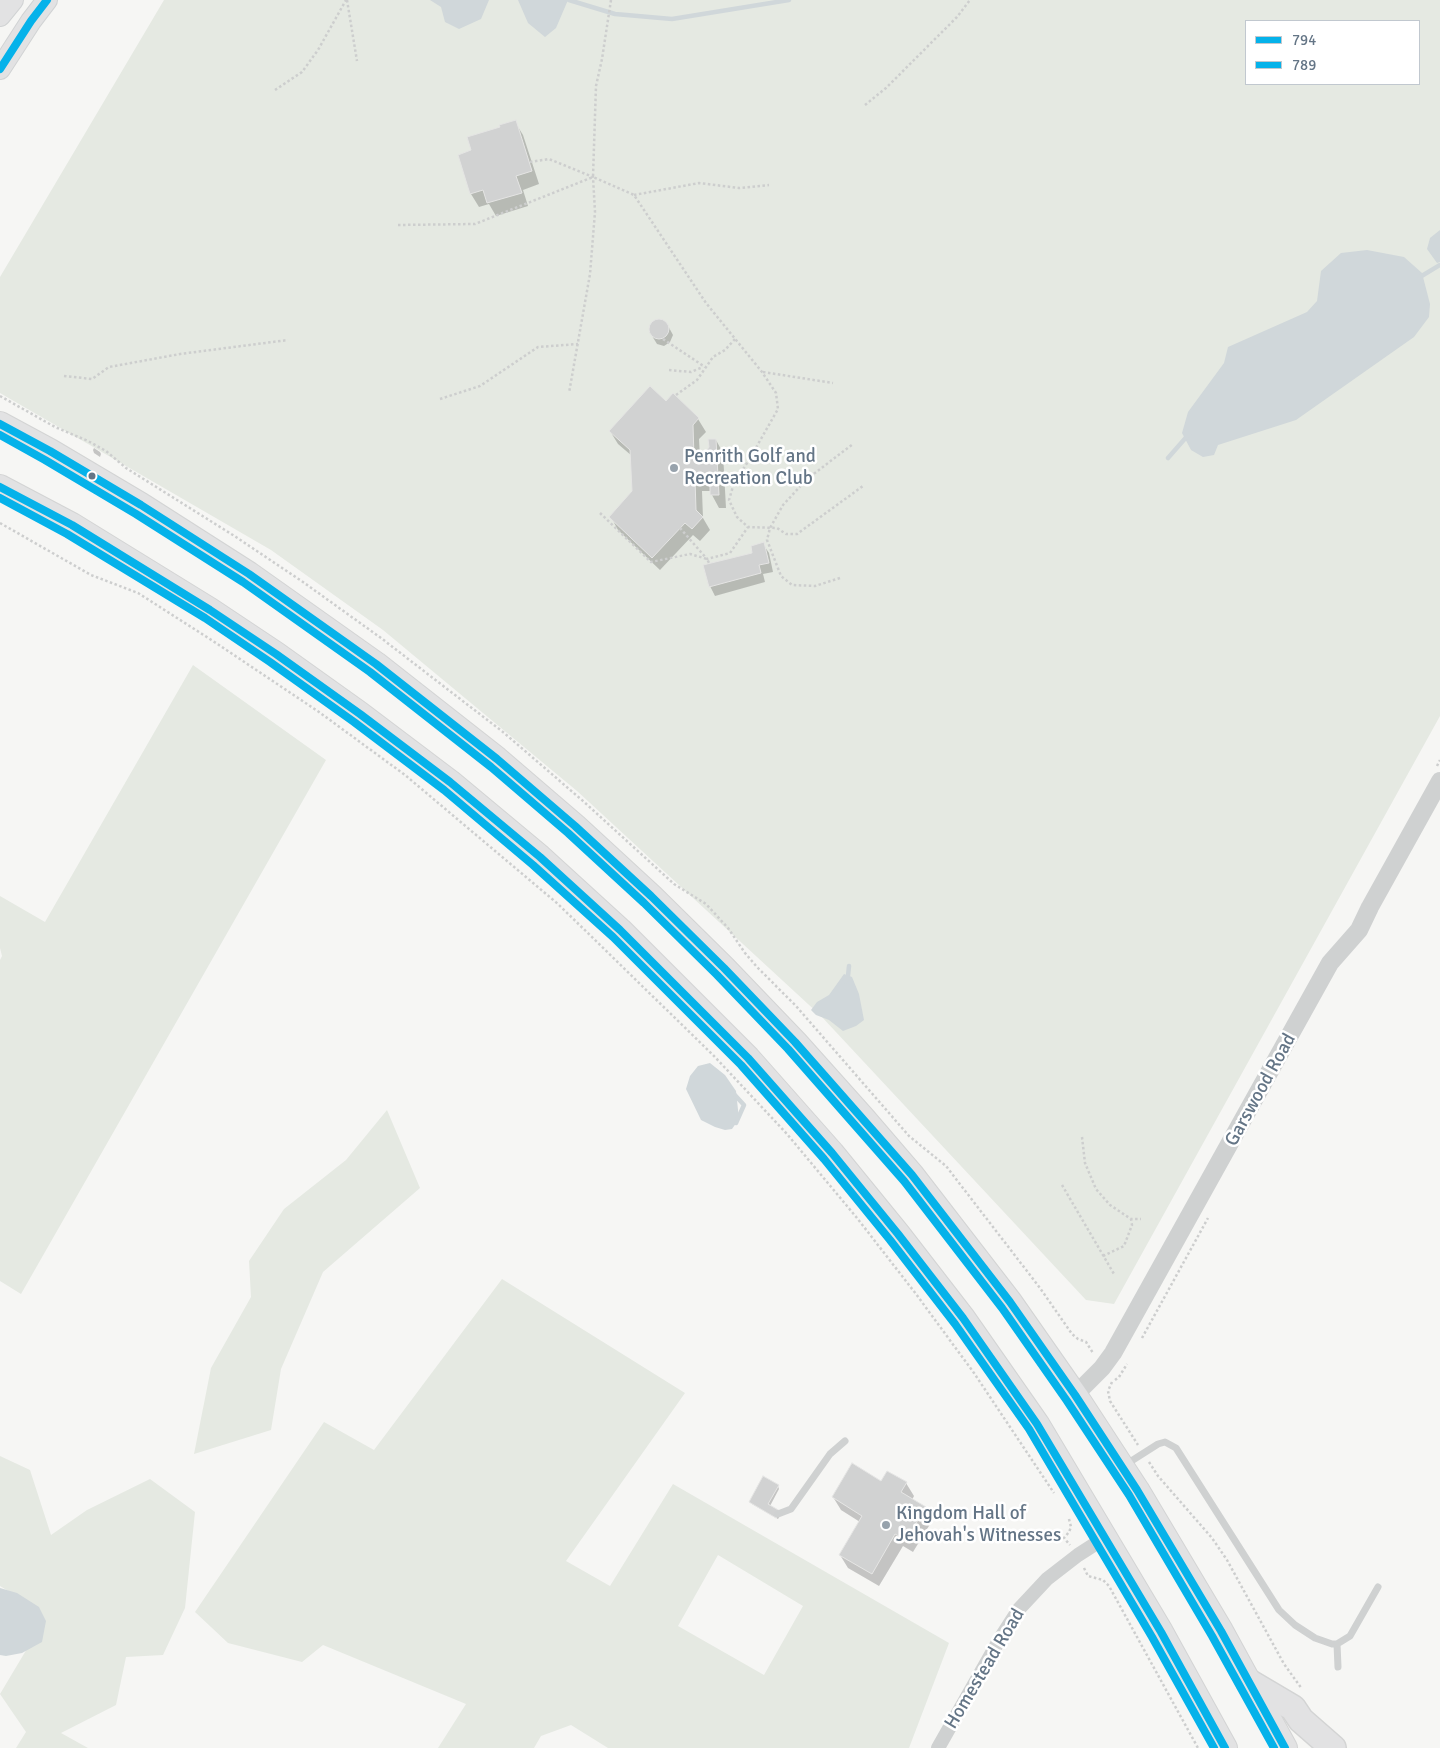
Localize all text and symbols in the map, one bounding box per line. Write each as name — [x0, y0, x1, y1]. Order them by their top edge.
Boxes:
legend — [1245, 20, 1420, 85]
text: 794 — [1292, 31, 1316, 49]
text: 789 — [1292, 56, 1316, 74]
place label: Penrith Golf and Recreation Club — [684, 446, 816, 490]
marker: Penrith Golf and Recreation Club — [668, 462, 680, 474]
unlabelled marker — [87, 471, 97, 481]
street label: Garswood Road — [1221, 1030, 1301, 1150]
place label: Kingdom Hall of Jehovah's Witnesses — [896, 1503, 1061, 1547]
marker: Kingdom Hall of Jehovah's Witnesses — [880, 1519, 892, 1531]
street label: Homestead Road — [940, 1605, 1030, 1733]

